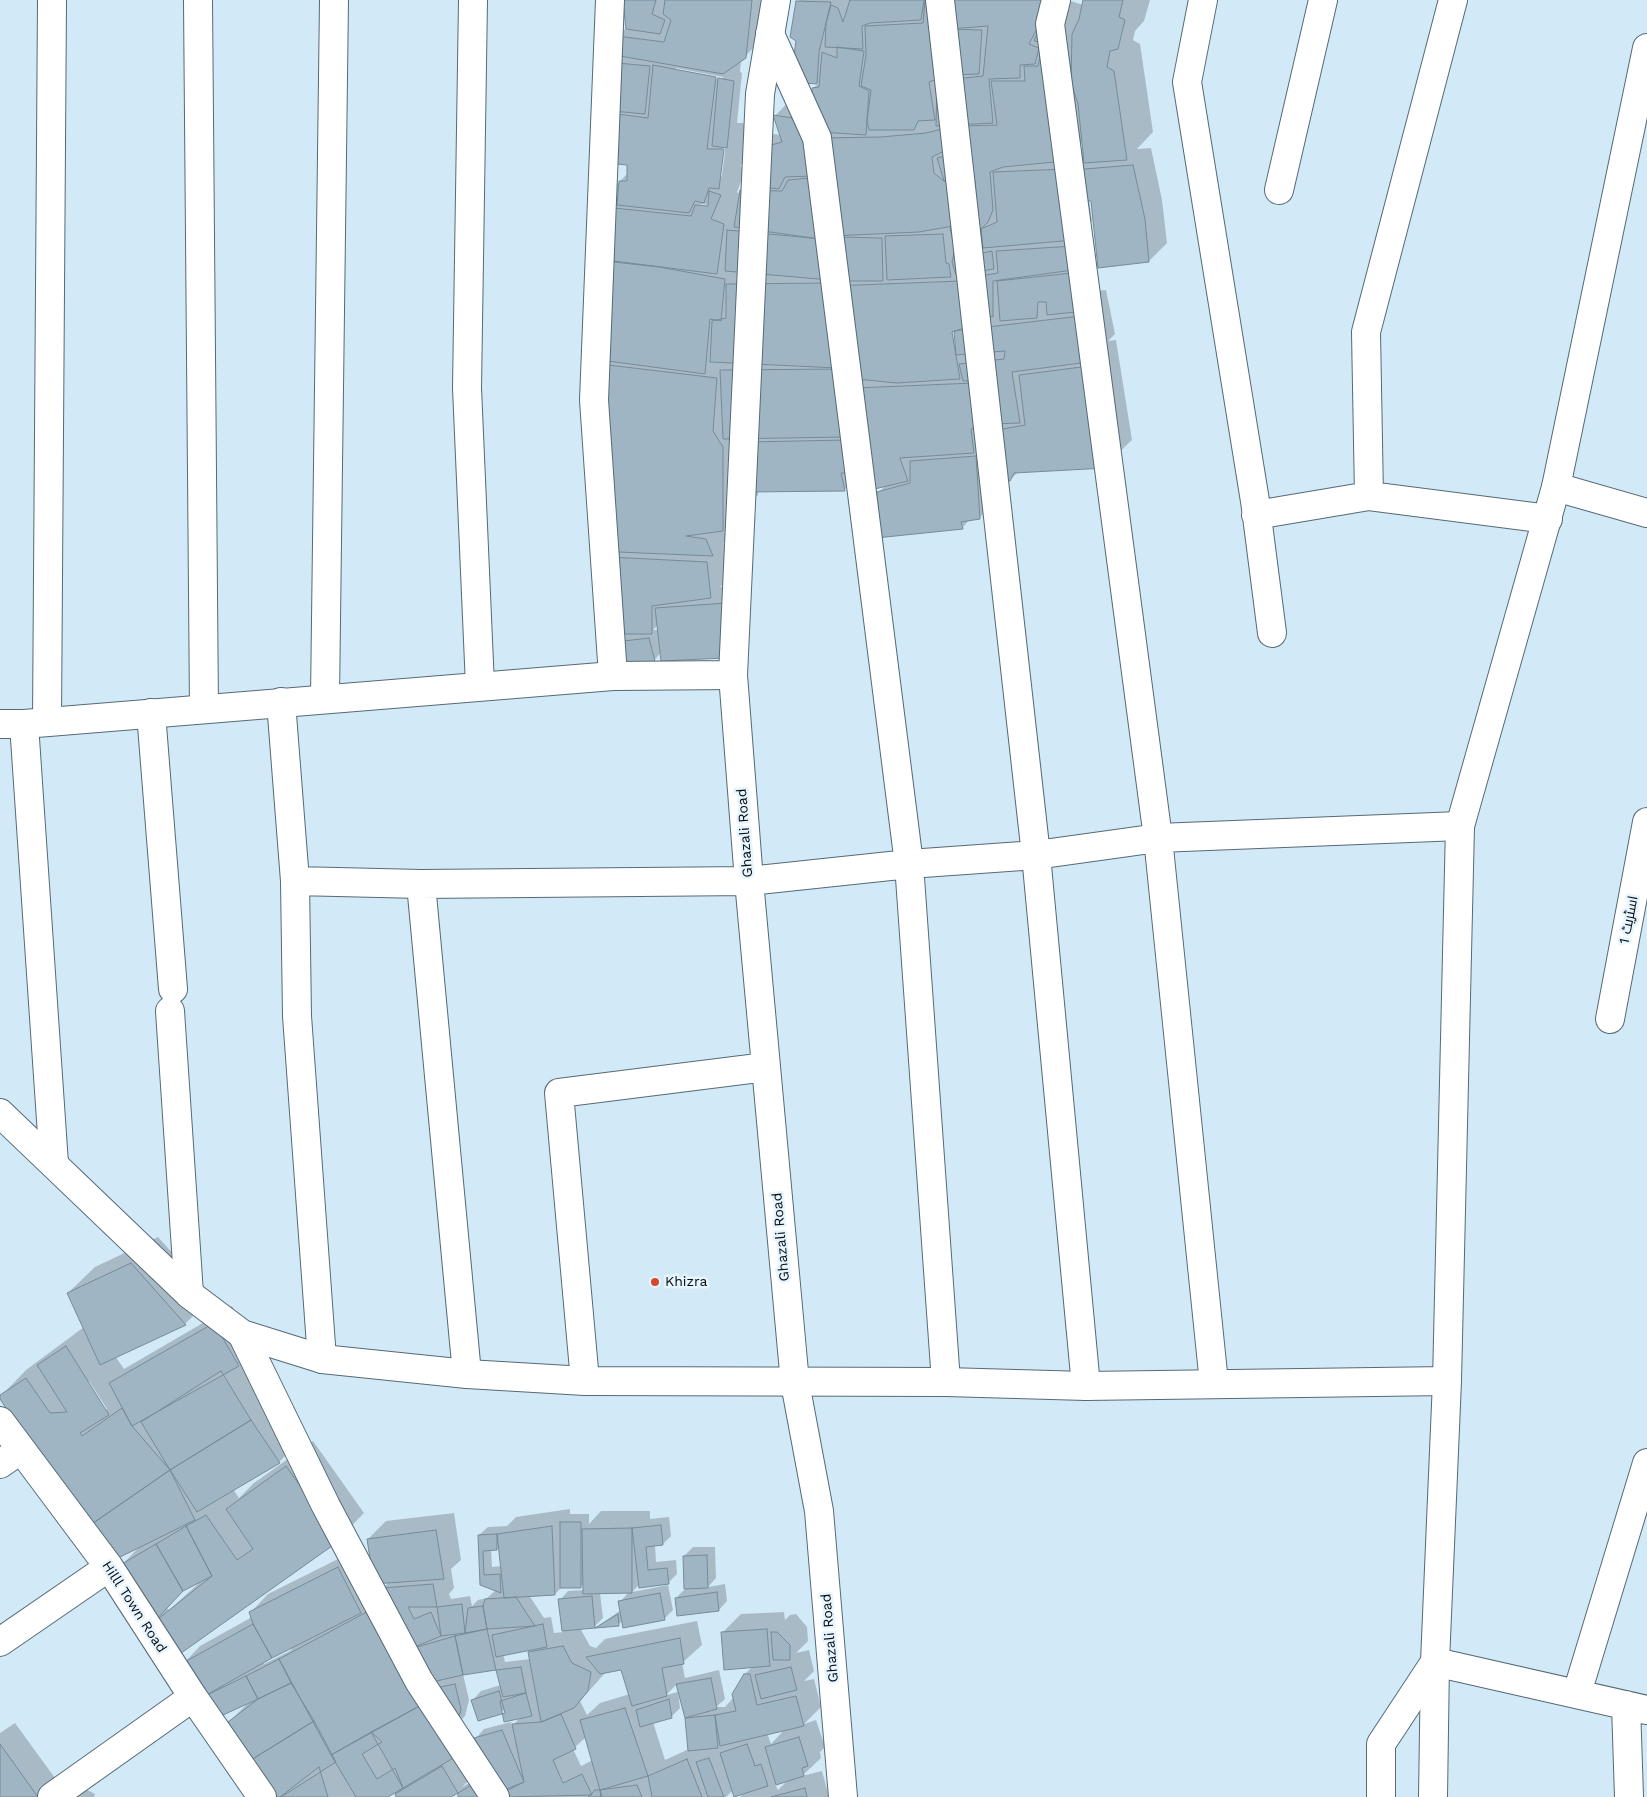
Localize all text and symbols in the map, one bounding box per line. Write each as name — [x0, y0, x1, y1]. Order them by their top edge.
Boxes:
street label: Ghazali Road — [734, 788, 756, 878]
street label: اسٹریٹ 1 — [1616, 894, 1642, 946]
street label: Ghazali Road — [769, 1192, 793, 1282]
place label: Khizra — [665, 1274, 707, 1290]
marker: Khizra — [649, 1276, 661, 1288]
street label: Hilll Town Road — [98, 1558, 170, 1656]
street label: Ghazali Road — [818, 1593, 842, 1683]

